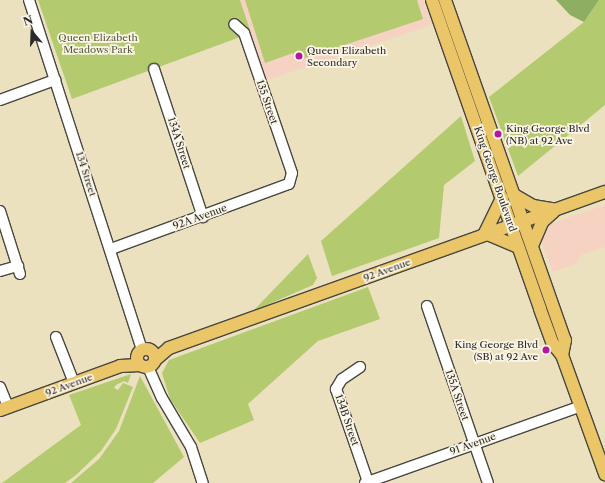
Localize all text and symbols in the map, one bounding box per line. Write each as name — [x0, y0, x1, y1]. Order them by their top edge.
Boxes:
north arrow — [12, 12, 52, 52]
text: N — [21, 12, 35, 29]
park label: Queen Elizabeth Meadows Park — [58, 31, 138, 54]
place label: Queen Elizabeth Secondary — [307, 44, 386, 68]
marker: Queen Elizabeth Secondary — [294, 51, 304, 61]
street label: 135 Street — [254, 78, 280, 126]
street label: 134A Street — [165, 115, 193, 171]
place label: King George Blvd (NB) at 92 Ave — [506, 122, 589, 146]
street label: King George Boulevard — [471, 125, 519, 233]
marker: King George Blvd (NB) at 92 Ave — [493, 129, 503, 139]
street label: 134 Street — [73, 150, 99, 198]
street label: 92A Avenue — [171, 202, 229, 232]
street label: 92 Avenue — [362, 256, 412, 284]
place label: King George Blvd (SB) at 92 Ave — [455, 338, 538, 362]
marker: King George Blvd (SB) at 92 Ave — [541, 345, 551, 355]
street label: 135A Street — [443, 368, 471, 422]
street label: 92 Avenue — [44, 371, 94, 399]
street label: 134B Street — [333, 393, 361, 447]
street label: 91 Avenue — [448, 430, 498, 458]

